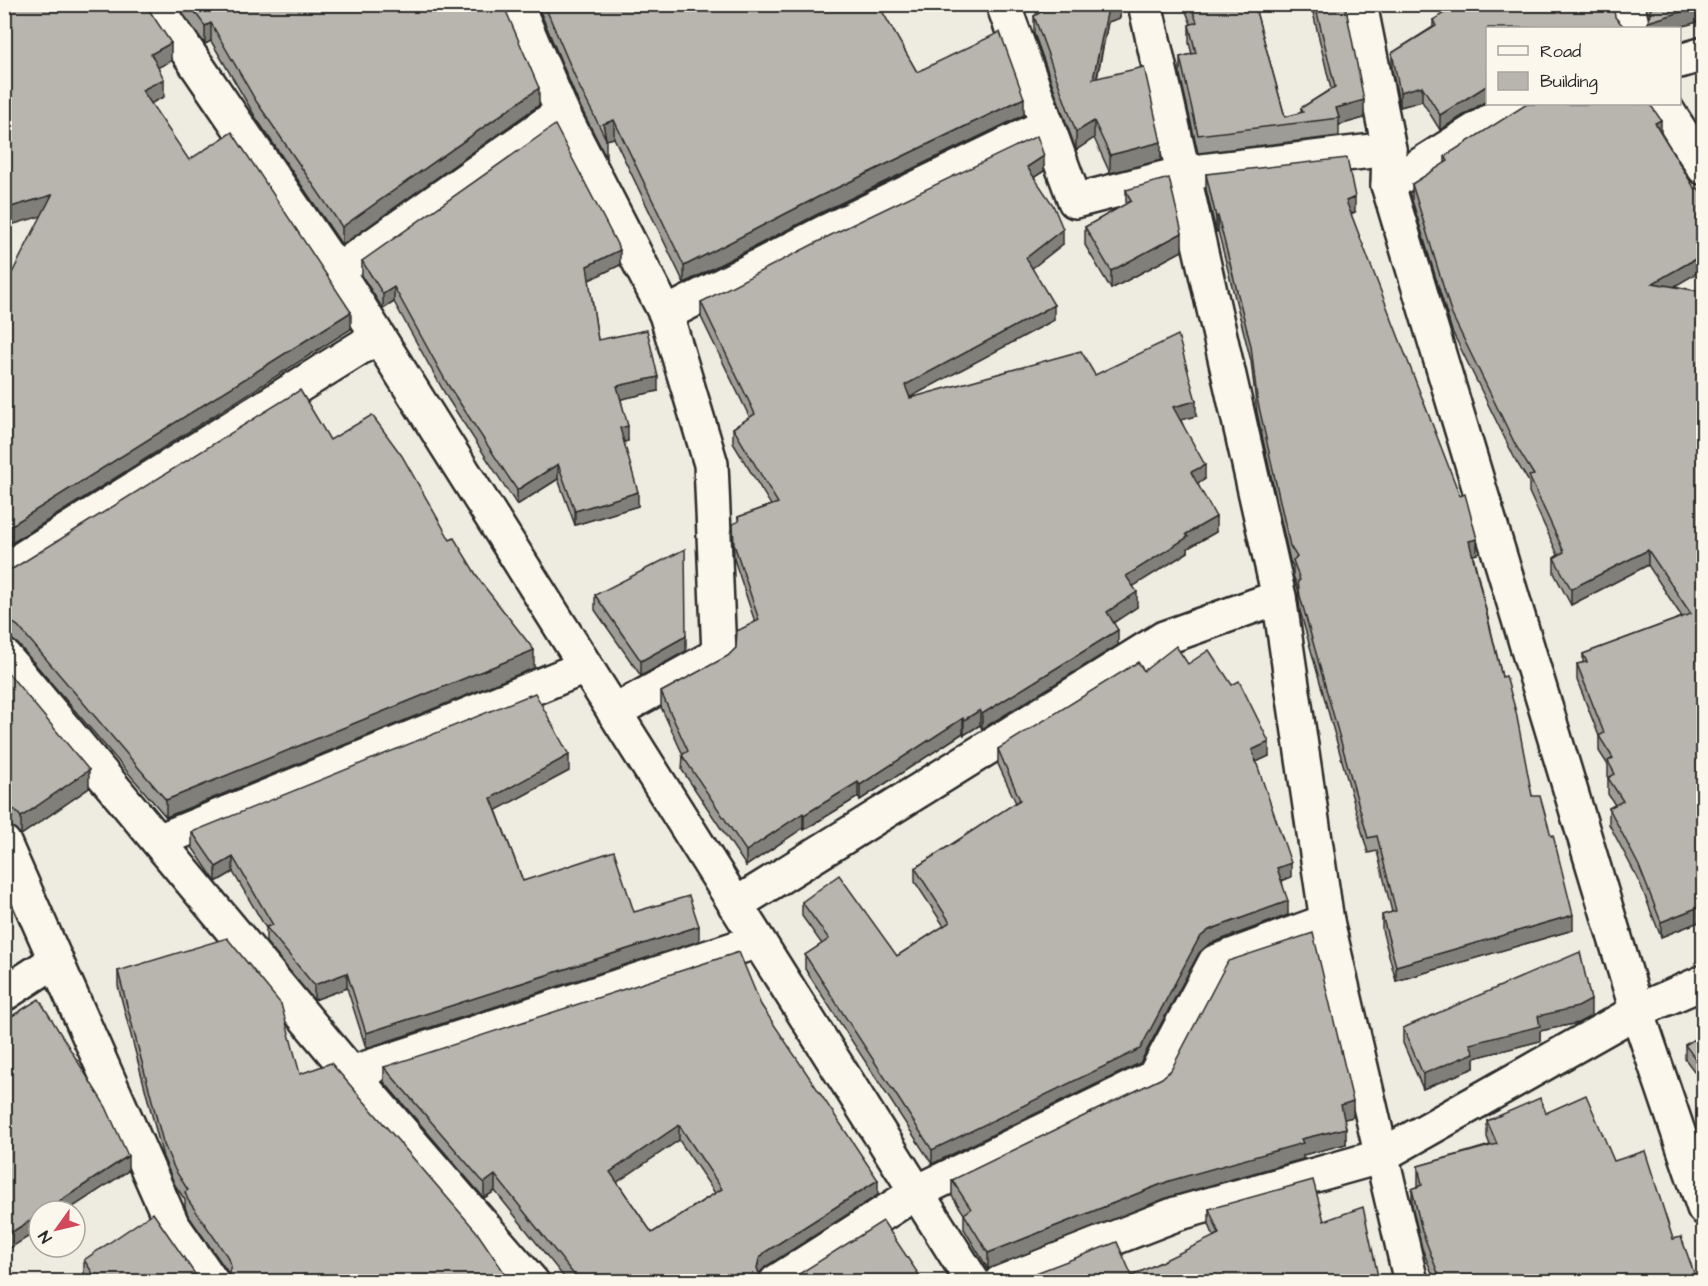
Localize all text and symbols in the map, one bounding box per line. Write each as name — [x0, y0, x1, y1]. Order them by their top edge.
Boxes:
legend — [1486, 27, 1681, 105]
text: Road — [1540, 39, 1581, 64]
text: Building — [1540, 69, 1598, 95]
north arrow — [27, 1199, 87, 1259]
text: N — [33, 1227, 57, 1247]

